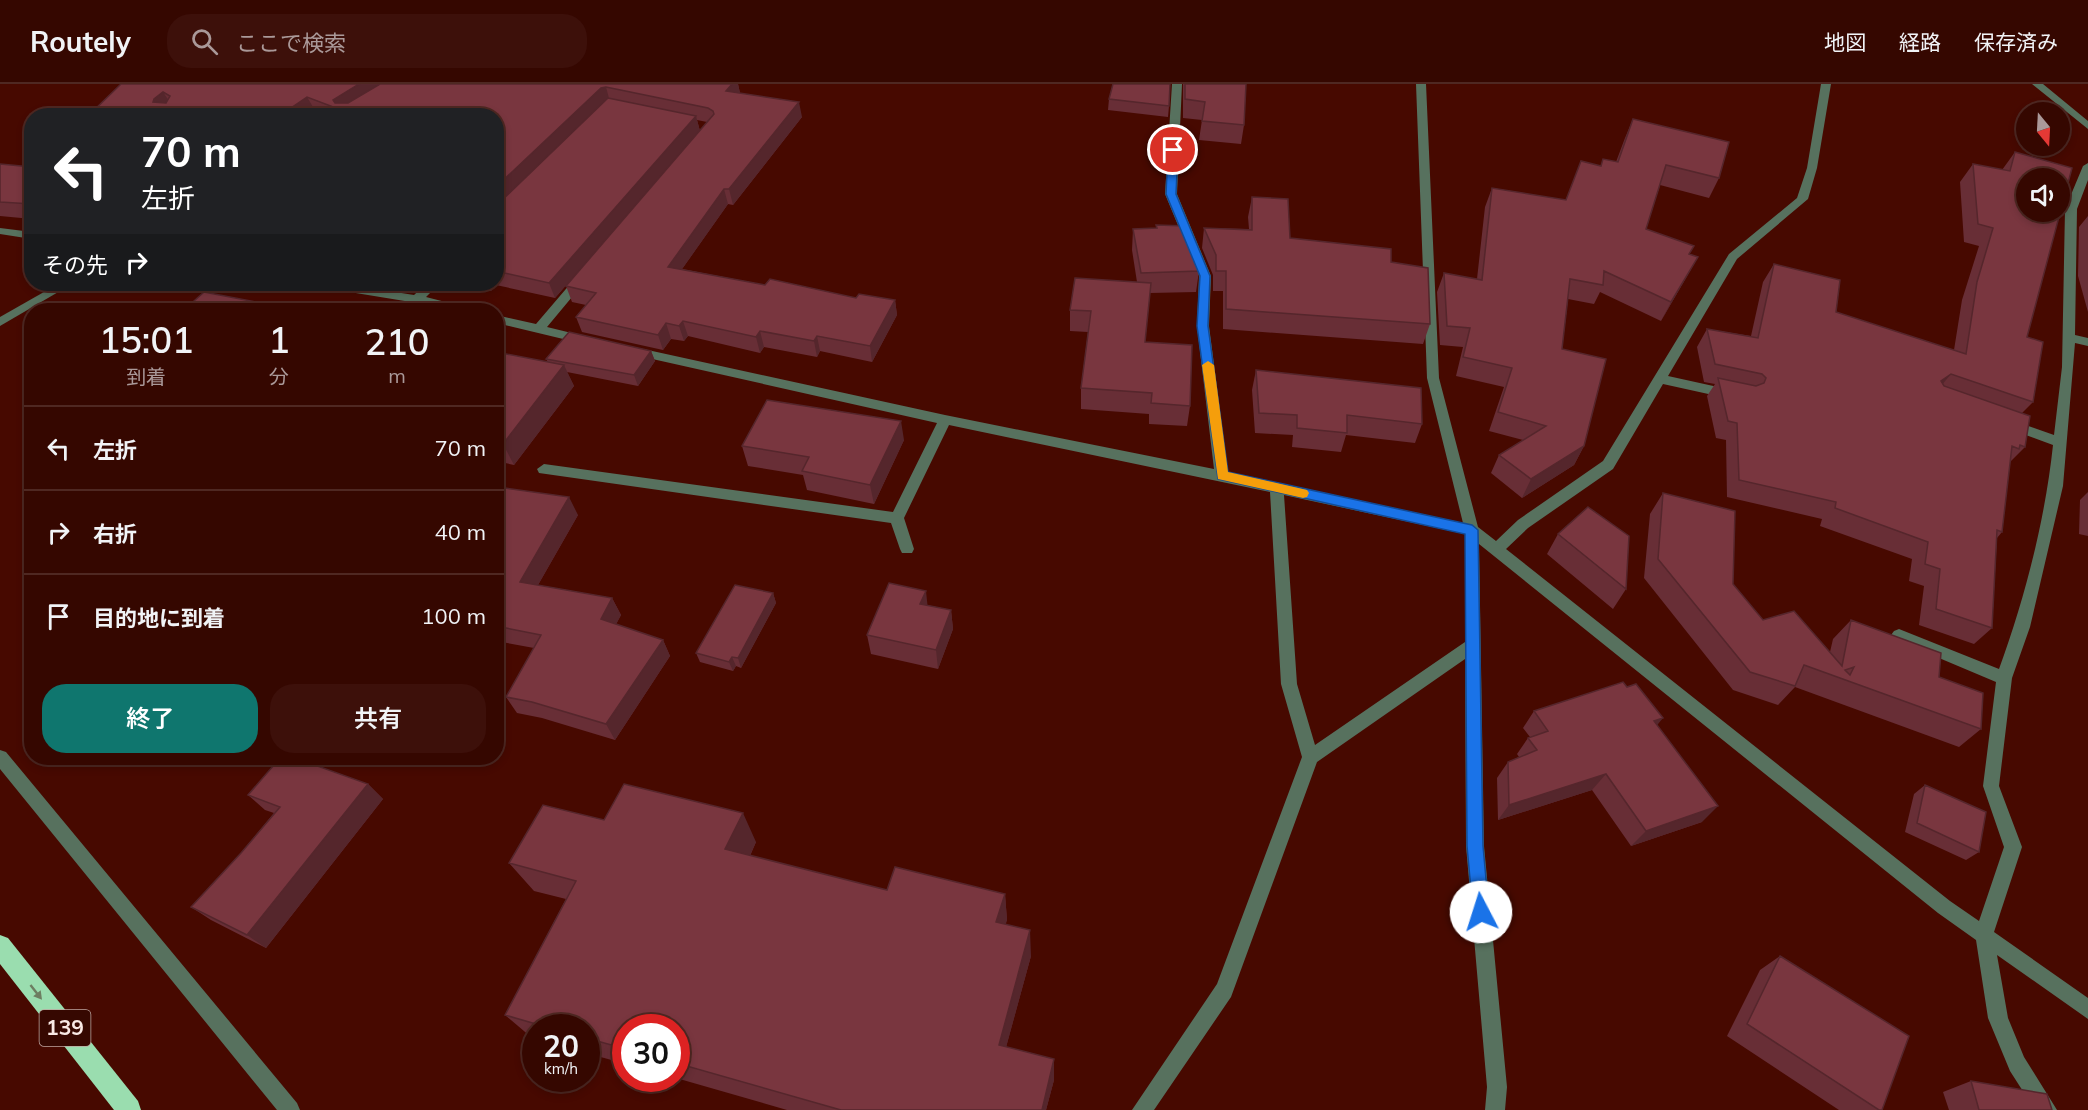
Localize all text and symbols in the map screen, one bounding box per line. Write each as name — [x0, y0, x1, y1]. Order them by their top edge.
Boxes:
search box — [167, 14, 587, 68]
text: Routely — [30, 24, 131, 59]
icon: search — [188, 25, 221, 58]
text: ここで検索 — [236, 29, 346, 57]
text: 地図 — [1824, 29, 1866, 55]
text: 経路 — [1899, 29, 1941, 55]
text: 保存済み — [1974, 29, 2058, 55]
north arrow — [2016, 102, 2070, 156]
map controls — [2016, 102, 2070, 222]
pin — [1147, 124, 1198, 175]
text: 70 m — [141, 125, 241, 178]
icon: left — [42, 132, 120, 210]
icon: arrive — [1156, 133, 1189, 166]
button: sound — [2016, 168, 2070, 222]
text: 左折 — [141, 181, 195, 215]
icon: right — [120, 246, 153, 279]
text: その先 — [42, 251, 108, 279]
text: 15:01 — [99, 317, 194, 362]
text: 1 — [268, 317, 290, 362]
text: 210 — [365, 319, 429, 364]
text: m — [388, 363, 406, 388]
text: 到着 — [126, 364, 166, 389]
text: 分 — [269, 364, 289, 389]
icon: left — [42, 432, 75, 465]
text: 70 m — [435, 434, 486, 462]
text: 左折 — [93, 436, 137, 464]
icon: right — [42, 516, 75, 549]
text: 40 m — [435, 518, 486, 546]
text: 右折 — [93, 520, 137, 548]
icon: arrive — [42, 600, 75, 633]
text: 100 m — [421, 602, 486, 630]
text: 目的地に到着 — [93, 604, 225, 632]
button: 終了 — [42, 684, 258, 753]
button: 共有 — [270, 684, 486, 753]
position arrow — [1449, 880, 1513, 944]
one-way arrow — [30, 984, 43, 1000]
road number: 139 — [40, 1010, 90, 1046]
speed limit sign: 30 — [612, 1014, 690, 1092]
text: 20 — [543, 1027, 579, 1065]
text: km/h — [544, 1059, 578, 1078]

